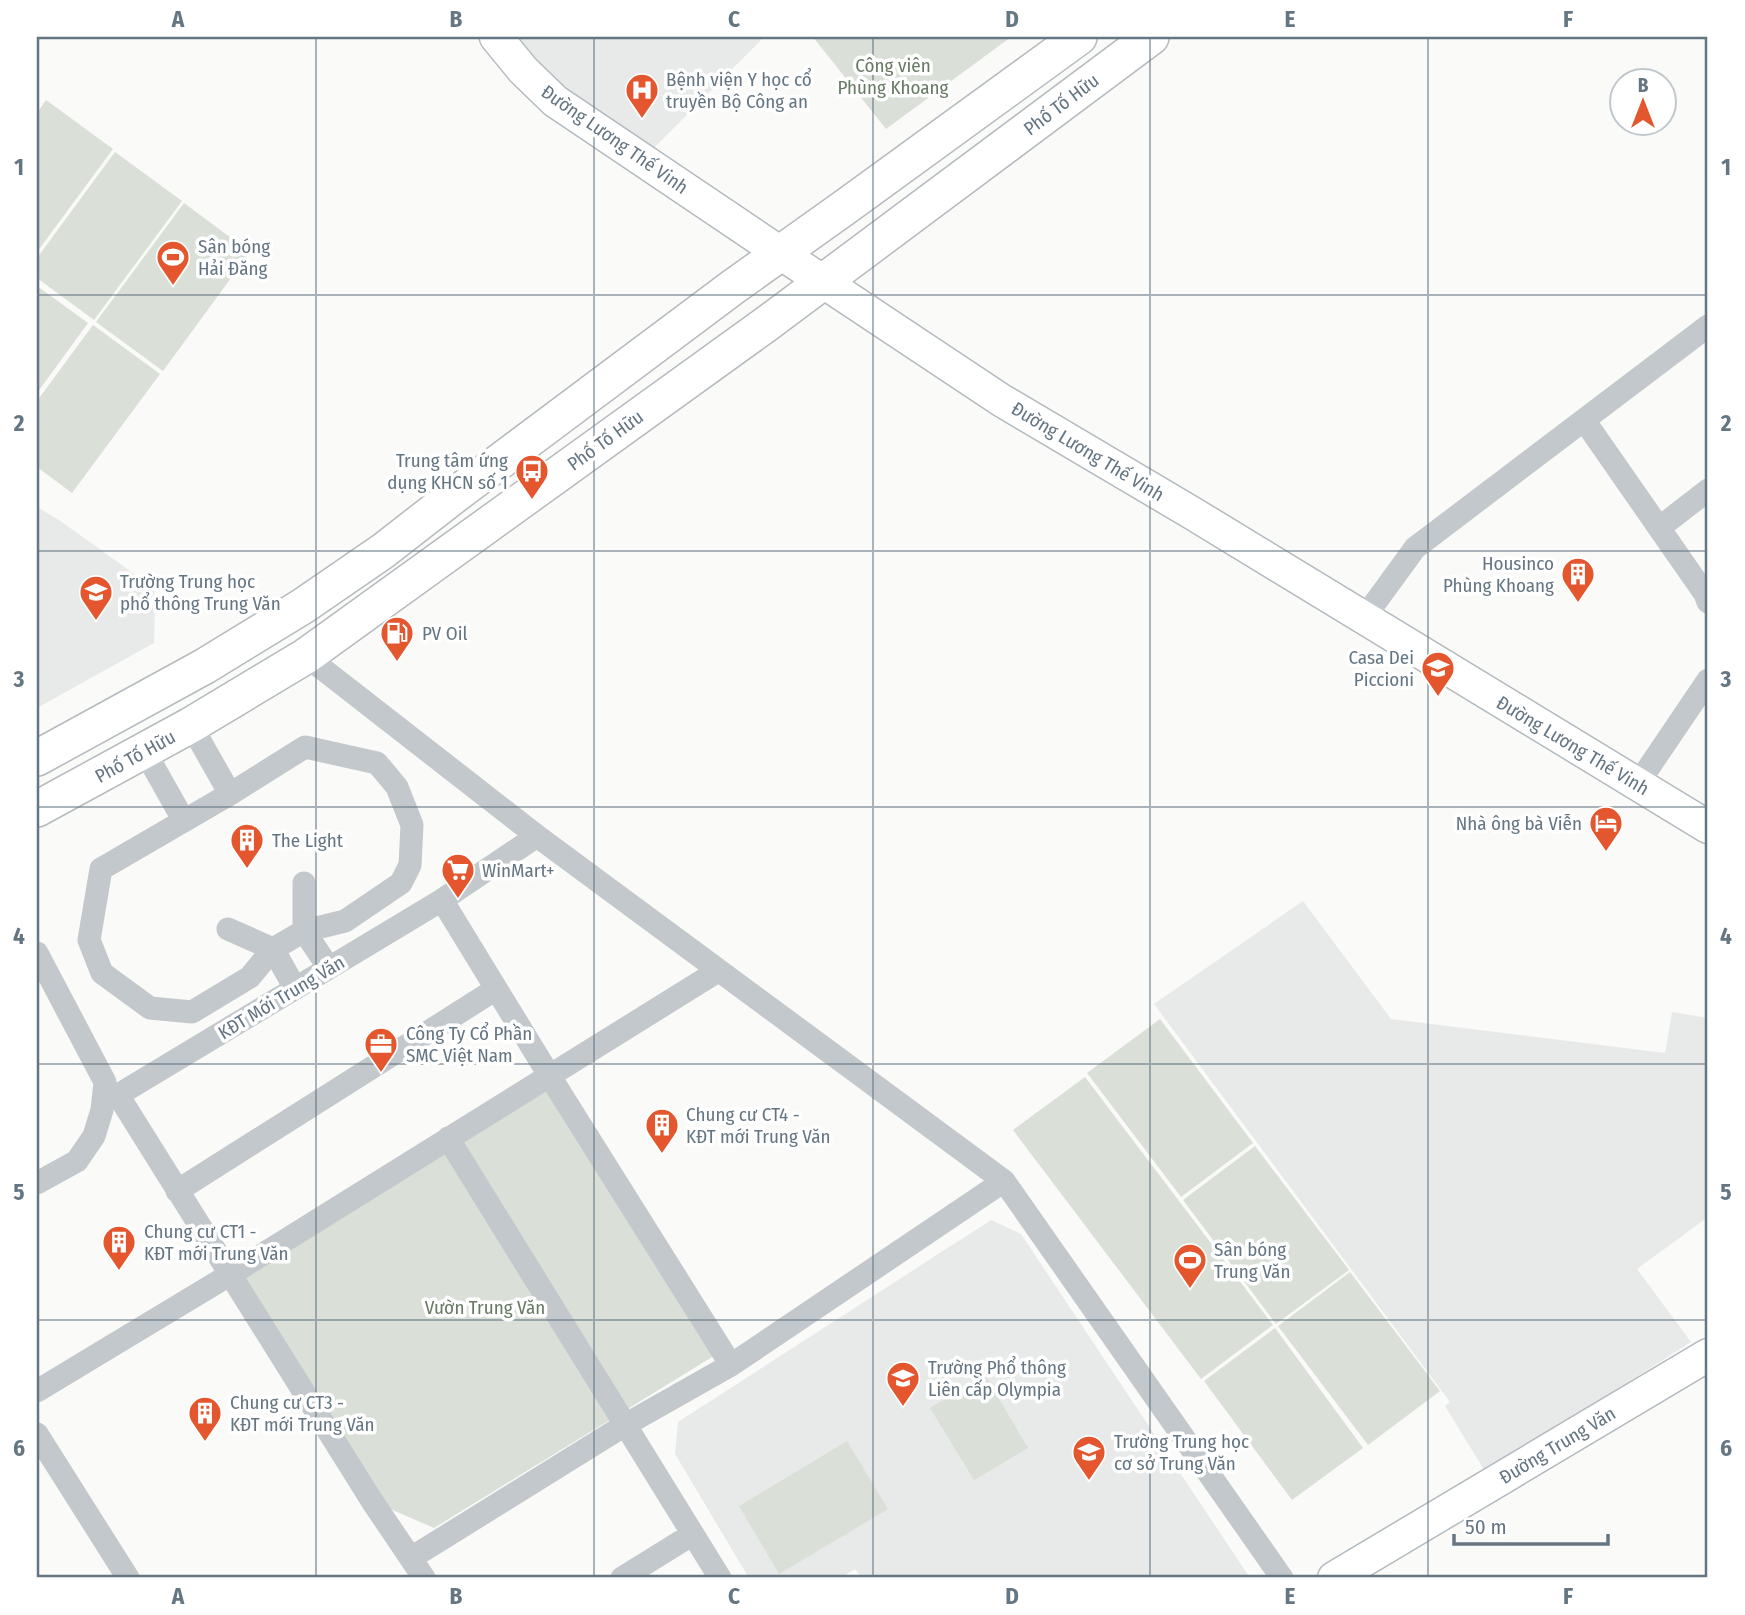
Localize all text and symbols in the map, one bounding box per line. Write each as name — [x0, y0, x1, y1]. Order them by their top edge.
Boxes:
text: A — [171, 5, 185, 33]
text: B — [450, 5, 463, 33]
text: C — [728, 5, 740, 33]
text: D — [1005, 5, 1019, 33]
text: E — [1285, 5, 1296, 33]
text: F — [1563, 5, 1573, 33]
park label: Công viên Phùng Khoang — [837, 54, 949, 99]
north arrow — [1608, 66, 1678, 136]
place label: Bệnh viện Y học cổ truyền Bộ Công an — [666, 68, 812, 113]
street label: Phố Tố Hữu — [1019, 69, 1103, 140]
hospital icon: Bệnh viện Y học cổ truyền Bộ Công an — [623, 71, 661, 120]
text: B — [1638, 74, 1649, 97]
street label: Đường Lương Thế Vinh — [537, 80, 693, 199]
text: 1 — [14, 153, 24, 181]
text: 1 — [1721, 153, 1731, 181]
place label: Sân bóng Hải Đăng — [198, 235, 270, 280]
sports icon: Sân bóng Hải Đăng — [154, 238, 192, 287]
street label: Đường Lương Thế Vinh — [1007, 397, 1168, 506]
street label: Phố Tố Hữu — [563, 405, 648, 476]
text: 2 — [13, 409, 25, 437]
text: 2 — [1720, 409, 1732, 437]
place label: Trung tâm ứng dụng KHCN số 1 — [387, 449, 508, 494]
bus stop icon: Trung tâm ứng dụng KHCN số 1 — [513, 452, 551, 501]
place label: Housinco Phùng Khoang — [1443, 552, 1554, 597]
building icon: Housinco Phùng Khoang — [1559, 555, 1597, 604]
place label: Trường Trung học phổ thông Trung Văn — [120, 570, 281, 615]
school or university icon: Trường Trung học phổ thông Trung Văn — [77, 573, 115, 622]
fuel station icon: PV Oil — [378, 614, 416, 663]
place label: PV Oil — [422, 622, 468, 645]
place label: Casa Dei Piccioni — [1348, 646, 1414, 691]
school or university icon: Casa Dei Piccioni — [1419, 649, 1457, 698]
text: 3 — [13, 665, 25, 693]
text: 3 — [1720, 665, 1732, 693]
street label: Đường Lương Thế Vinh — [1492, 691, 1653, 800]
street label: Phố Tố Hữu — [91, 725, 179, 788]
hotel icon: Nhà ông bà Viễn — [1587, 804, 1625, 853]
place label: Nhà ông bà Viễn — [1456, 812, 1582, 835]
building icon: The Light — [228, 821, 266, 870]
place label: The Light — [272, 829, 344, 852]
supermarket icon: WinMart+ — [439, 851, 477, 900]
place label: WinMart+ — [482, 859, 555, 882]
text: 4 — [13, 922, 25, 950]
text: 4 — [1720, 922, 1732, 950]
street label: KĐT Mới Trung Văn — [214, 951, 349, 1044]
place label: Công Ty Cổ Phần SMC Việt Nam — [406, 1022, 532, 1067]
office icon: Công Ty Cổ Phần SMC Việt Nam — [362, 1025, 400, 1074]
place label: Chung cư CT4 - KĐT mới Trung Văn — [686, 1103, 831, 1148]
building icon: Chung cư CT4 - KĐT mới Trung Văn — [643, 1106, 681, 1155]
text: 5 — [13, 1178, 25, 1206]
text: 5 — [1720, 1178, 1732, 1206]
place label: Chung cư CT1 - KĐT mới Trung Văn — [144, 1220, 289, 1265]
building icon: Chung cư CT1 - KĐT mới Trung Văn — [100, 1223, 138, 1272]
place label: Sân bóng Trung Văn — [1214, 1238, 1290, 1283]
sports icon: Sân bóng Trung Văn — [1171, 1241, 1209, 1290]
park label: Vườn Trung Văn — [425, 1296, 545, 1319]
place label: Trường Phổ thông Liên cấp Olympia — [928, 1356, 1066, 1401]
school or university icon: Trường Phổ thông Liên cấp Olympia — [884, 1359, 922, 1408]
place label: Chung cư CT3 - KĐT mới Trung Văn — [230, 1391, 375, 1436]
building icon: Chung cư CT3 - KĐT mới Trung Văn — [186, 1394, 224, 1443]
street label: Đường Trung Văn — [1495, 1402, 1620, 1489]
place label: Trường Trung học cơ sở Trung Văn — [1114, 1430, 1249, 1475]
school or university icon: Trường Trung học cơ sở Trung Văn — [1070, 1433, 1108, 1482]
text: 6 — [13, 1434, 25, 1462]
text: 6 — [1720, 1434, 1732, 1462]
scale bar — [1454, 1503, 1608, 1547]
text: 50 m — [1465, 1514, 1507, 1540]
text: A — [171, 1582, 185, 1610]
text: B — [450, 1582, 463, 1610]
text: C — [728, 1582, 740, 1610]
text: D — [1005, 1582, 1019, 1610]
text: E — [1285, 1582, 1296, 1610]
text: F — [1563, 1582, 1573, 1610]

